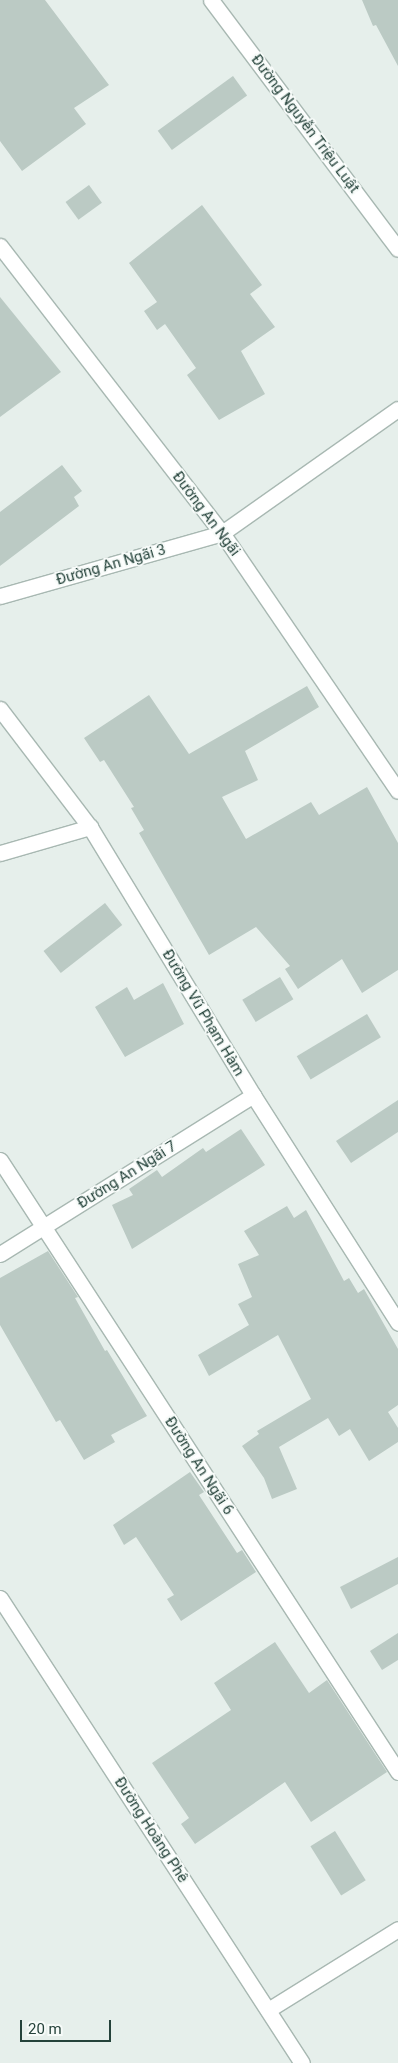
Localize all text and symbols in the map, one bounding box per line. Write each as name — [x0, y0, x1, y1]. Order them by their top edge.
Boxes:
street label: Đường Nguyễn Triệu Luật — [247, 51, 363, 197]
street label: Đường An Ngãi — [168, 468, 244, 560]
street label: Đường An Ngãi 3 — [54, 541, 168, 589]
street label: Đường Vũ Phạm Hàm — [158, 946, 248, 1080]
street label: Đường An Ngãi 7 — [74, 1137, 180, 1213]
street label: Đường An Ngãi 6 — [161, 1414, 237, 1518]
street label: Đường Hoàng Phê — [110, 1774, 192, 1886]
scale bar — [22, 2010, 114, 2042]
text: 20 m — [28, 2020, 62, 2038]

